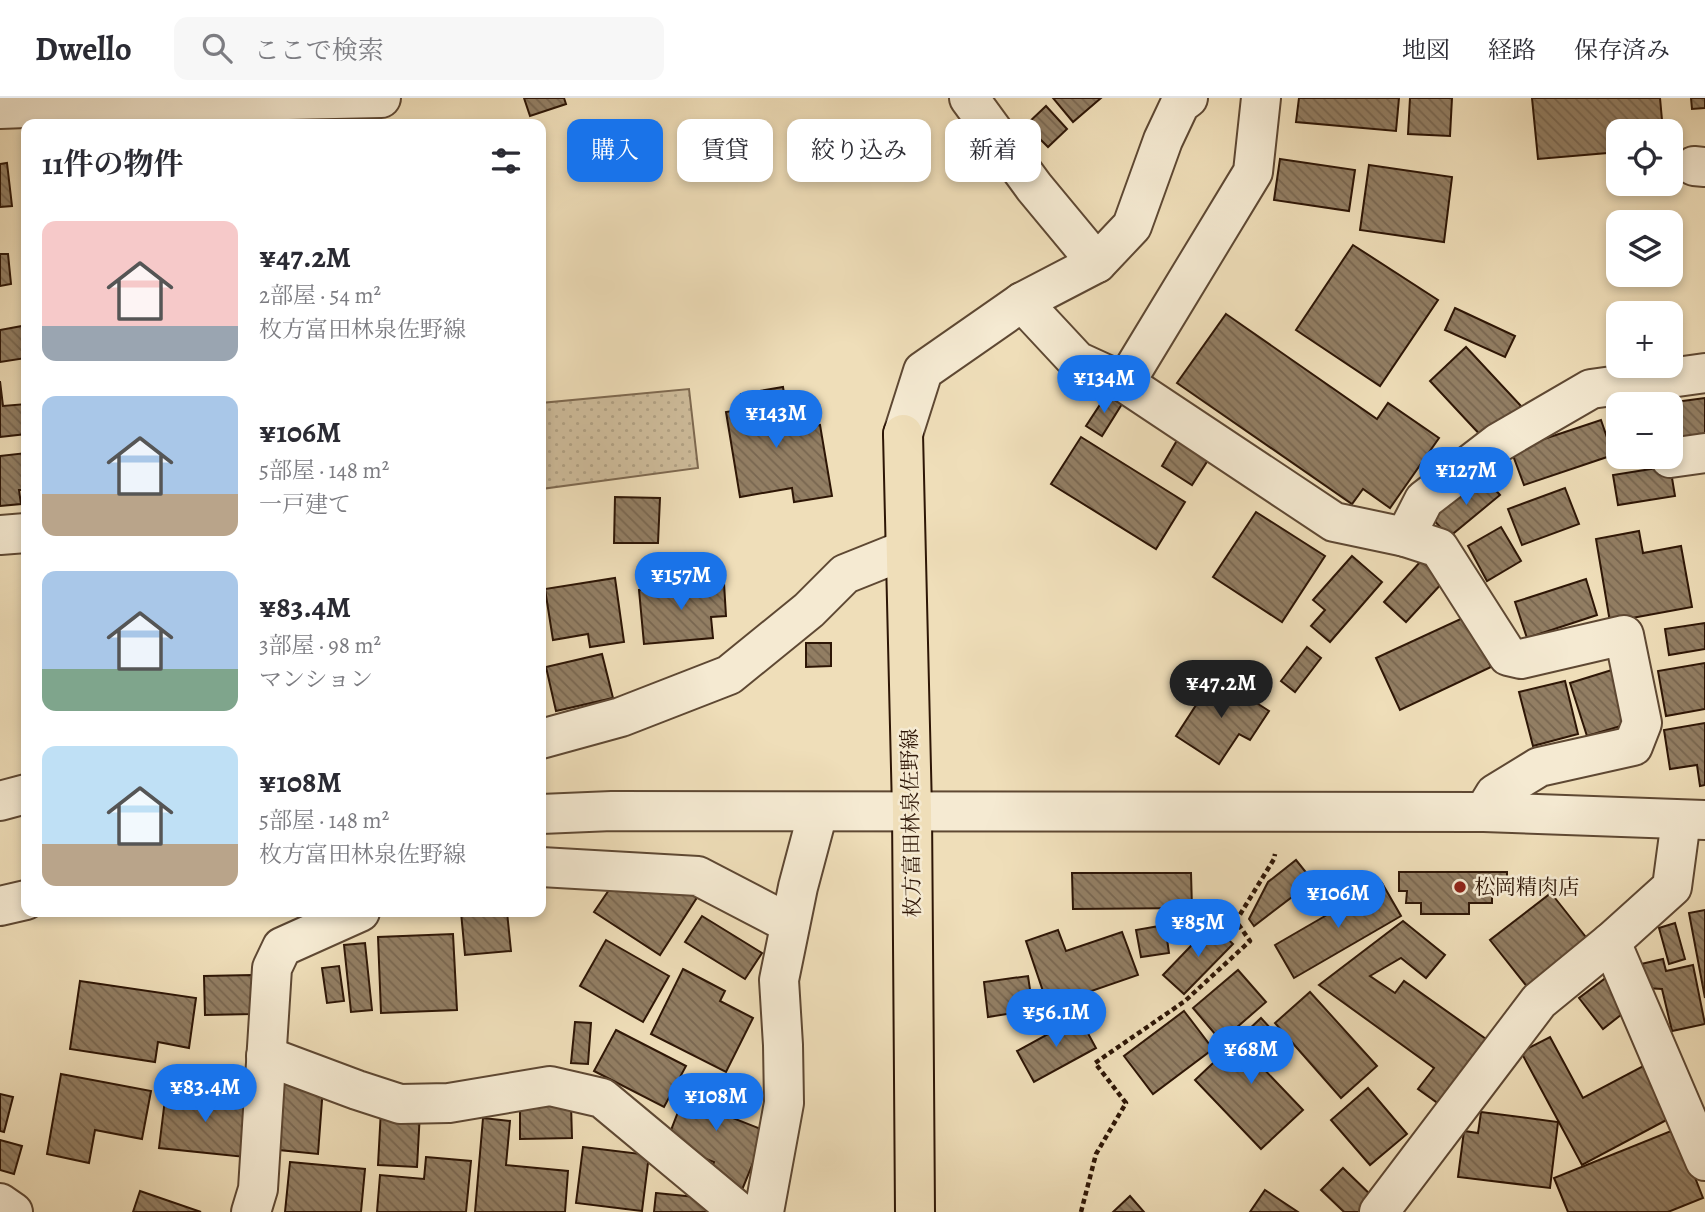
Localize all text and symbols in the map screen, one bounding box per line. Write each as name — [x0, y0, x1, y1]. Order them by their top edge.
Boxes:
search box — [174, 17, 664, 80]
text: Dwello — [35, 26, 132, 71]
icon: search — [198, 29, 236, 67]
text: ここで検索 — [254, 33, 384, 68]
text: 地図 — [1402, 34, 1450, 66]
text: 経路 — [1488, 34, 1536, 66]
text: 保存済み — [1574, 34, 1670, 66]
chip: 購入 — [567, 119, 663, 182]
chip: 賃貸 — [677, 119, 773, 182]
chip: 絞り込み — [787, 119, 931, 182]
chip: 新着 — [945, 119, 1041, 182]
map controls — [1606, 119, 1683, 469]
button: locate — [1606, 119, 1683, 196]
icon: filters — [487, 142, 525, 180]
text: 11件の物件 — [42, 144, 183, 184]
button: layers — [1606, 210, 1683, 287]
text: ¥47.2M — [259, 237, 351, 277]
icon: home — [98, 249, 182, 333]
text: 2部屋 · 54 m² — [259, 280, 381, 311]
button: + — [1606, 301, 1683, 378]
text: 枚方富田林泉佐野線 — [259, 314, 466, 345]
pin: ¥134M — [1055, 356, 1153, 415]
text: ¥134M — [1073, 362, 1135, 393]
pin: ¥143M — [727, 390, 825, 450]
button: − — [1606, 392, 1683, 469]
text: ¥143M — [745, 397, 807, 428]
text: ¥106M — [259, 412, 341, 452]
icon: home — [98, 424, 182, 508]
pin: ¥127M — [1417, 448, 1515, 507]
text: ¥127M — [1435, 454, 1497, 485]
text: 5部屋 · 148 m² — [259, 455, 389, 486]
text: 一戸建て — [259, 489, 351, 520]
pin: ¥157M — [632, 552, 730, 612]
text: ¥157M — [651, 559, 711, 590]
text: ¥83.4M — [259, 587, 351, 627]
icon: home — [98, 599, 182, 683]
text: 3部屋 · 98 m² — [259, 630, 381, 661]
pin: ¥47.2M — [1164, 660, 1278, 720]
text: マンション — [259, 664, 373, 695]
text: ¥47.2M — [1186, 667, 1256, 698]
street label: 枚方富田林泉佐野線 — [895, 728, 927, 918]
text: ¥108M — [259, 762, 342, 802]
icon: home — [98, 774, 182, 858]
text: 5部屋 · 148 m² — [259, 805, 389, 836]
text: 枚方富田林泉佐野線 — [259, 839, 466, 870]
pin: ¥106M — [1289, 870, 1387, 930]
place label: 松岡精肉店 — [1474, 873, 1579, 901]
text: ¥106M — [1306, 877, 1370, 908]
marker: 松岡精肉店 — [1452, 879, 1468, 895]
pin: ¥85M — [1157, 900, 1239, 959]
text: ¥85M — [1171, 906, 1225, 937]
pin: ¥56.1M — [999, 990, 1113, 1049]
text: ¥56.1M — [1022, 996, 1090, 1027]
pin: ¥68M — [1210, 1026, 1292, 1086]
text: ¥68M — [1224, 1033, 1278, 1064]
pin: ¥83.4M — [148, 1065, 262, 1124]
text: ¥83.4M — [170, 1071, 240, 1102]
pin: ¥108M — [667, 1074, 765, 1133]
text: ¥108M — [684, 1080, 748, 1111]

